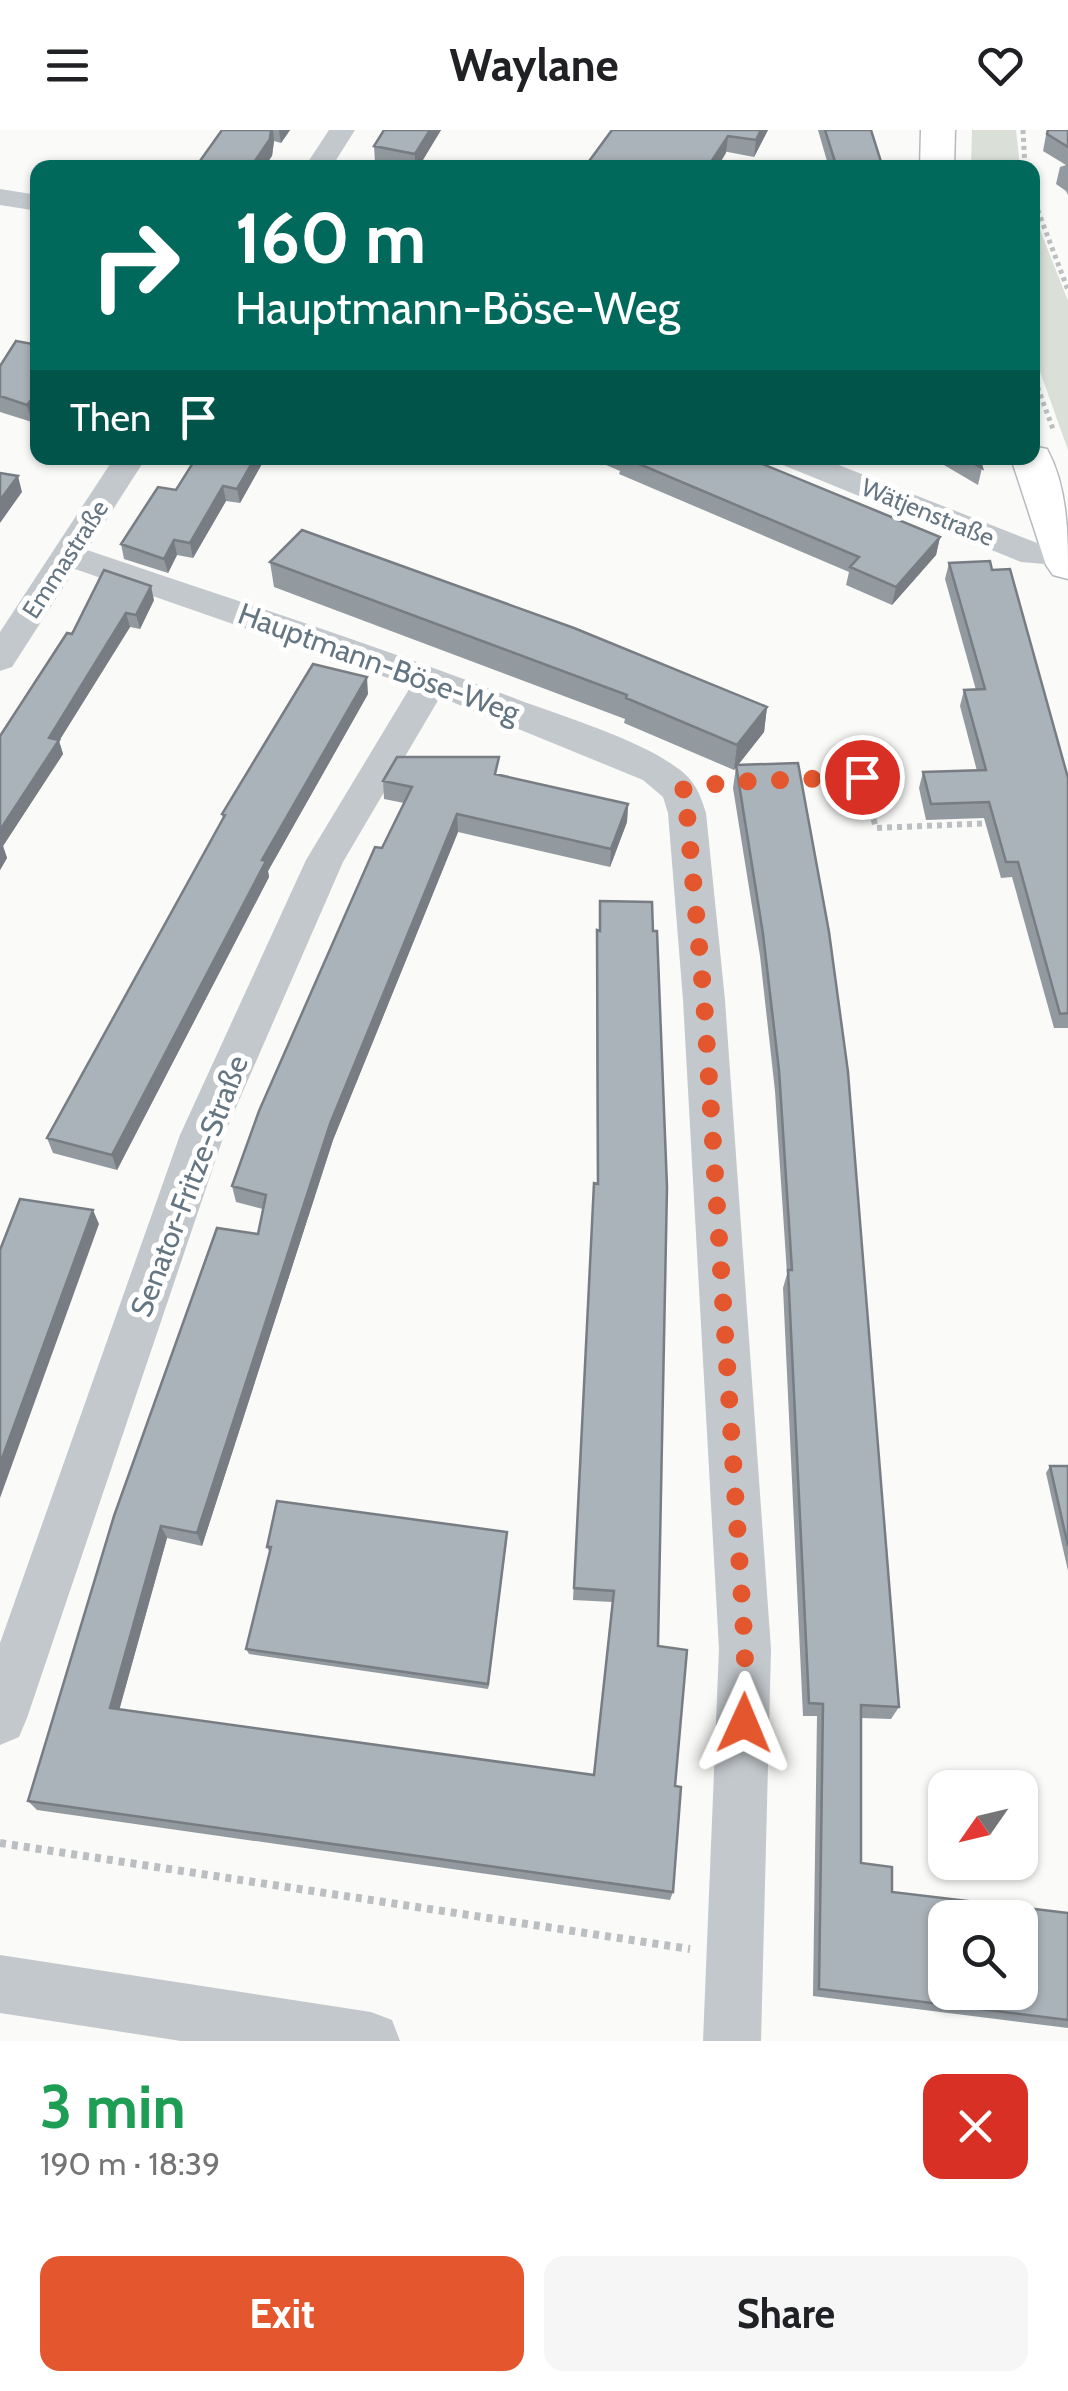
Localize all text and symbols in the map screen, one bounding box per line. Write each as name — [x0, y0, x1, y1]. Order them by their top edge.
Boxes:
icon: menu — [40, 38, 95, 93]
text: Waylane — [449, 38, 619, 92]
icon: heart — [973, 38, 1028, 93]
text: 160 m — [235, 195, 426, 281]
icon: right — [70, 200, 200, 330]
text: Hauptmann-Böse-Weg — [235, 281, 680, 335]
icon: arrive — [171, 390, 226, 445]
text: Then — [70, 394, 151, 441]
street label: Wätjenstraße — [857, 472, 999, 553]
street label: Emmastraße — [16, 494, 114, 624]
street label: Hauptmann-Böse-Weg — [233, 595, 526, 731]
pin — [820, 735, 905, 820]
icon: arrive — [835, 750, 890, 805]
street label: Senator-Fritze-Straße — [122, 1050, 256, 1322]
position arrow — [692, 1671, 796, 1775]
north arrow — [928, 1770, 1038, 1880]
map controls — [928, 1770, 1038, 2010]
button: search — [928, 1900, 1038, 2010]
text: 3 min — [40, 2070, 186, 2143]
button: close — [923, 2074, 1028, 2179]
text: 190 m · 18:39 — [40, 2144, 220, 2183]
button: Exit — [40, 2256, 524, 2371]
button: Share — [544, 2256, 1028, 2371]

